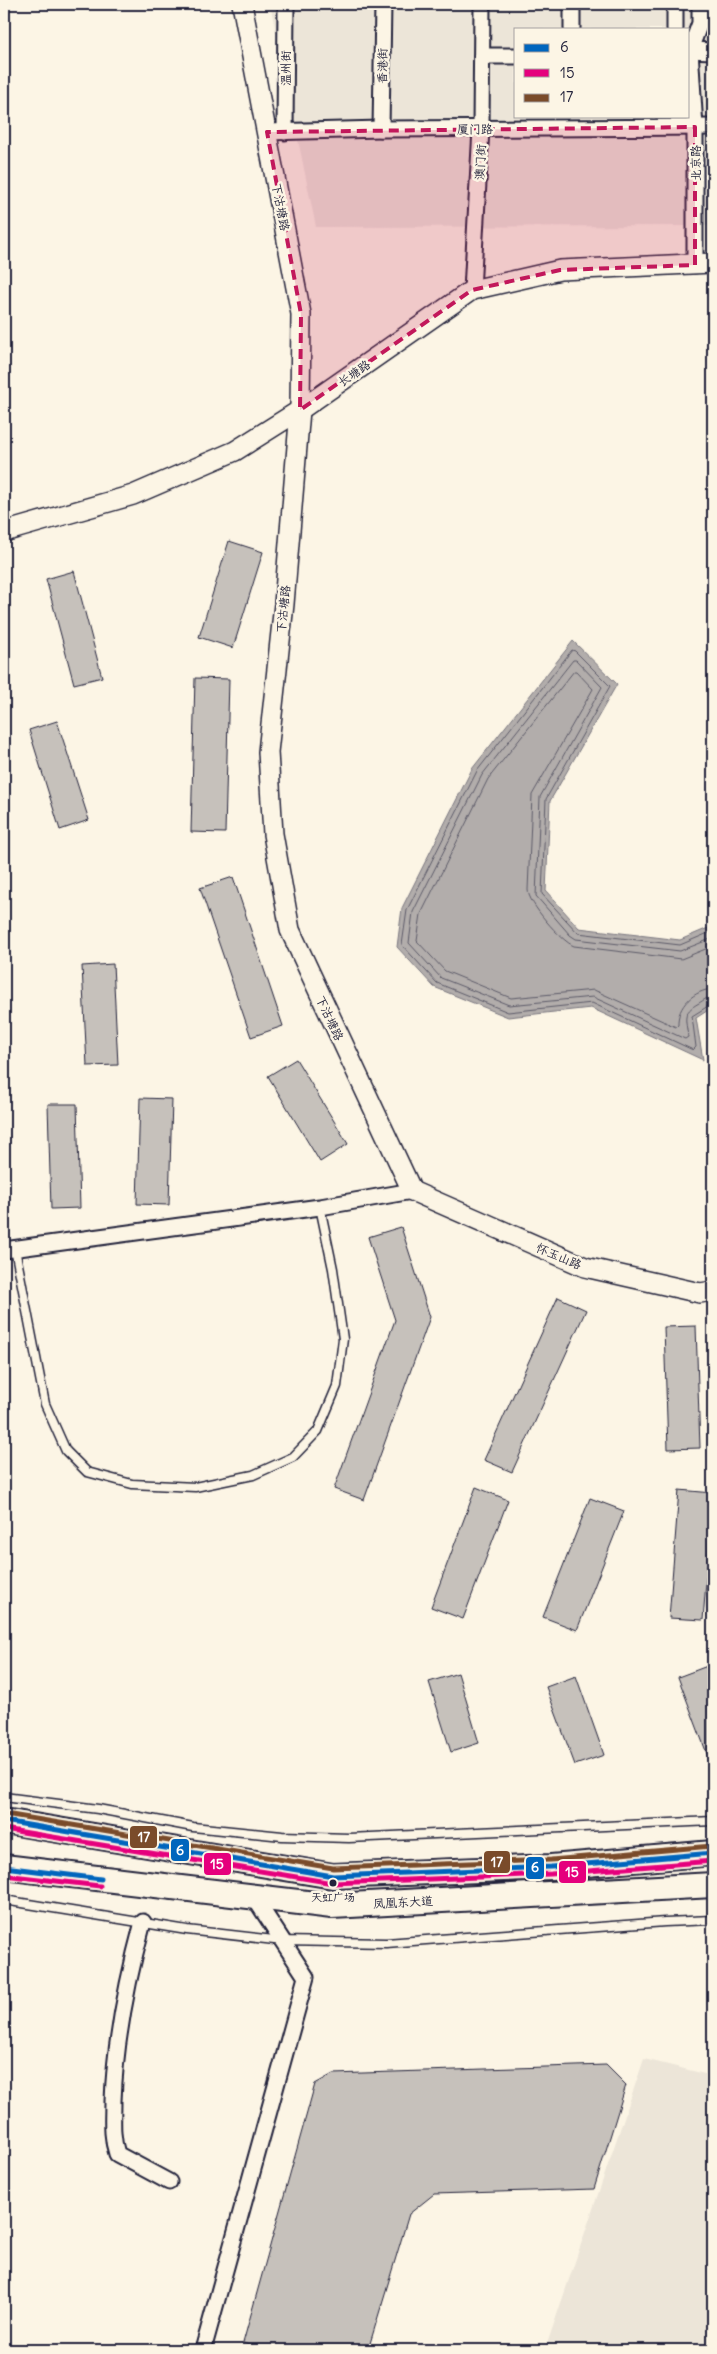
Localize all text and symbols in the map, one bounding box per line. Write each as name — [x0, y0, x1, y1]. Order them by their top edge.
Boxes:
legend — [514, 28, 690, 118]
text: 6 — [560, 37, 569, 56]
street label: 香港街 — [374, 48, 390, 84]
street label: 温州街 — [278, 50, 293, 86]
text: 15 — [560, 63, 575, 82]
text: 17 — [560, 87, 573, 106]
street label: 厦门路 — [457, 121, 493, 137]
street label: 澳门街 — [472, 144, 488, 180]
street label: 北京路 — [688, 145, 703, 181]
street label: 下沽塘路 — [269, 182, 293, 232]
street label: 长塘路 — [335, 357, 373, 389]
street label: 下沽塘路 — [273, 584, 293, 634]
street label: 下沽塘路 — [313, 993, 347, 1043]
street label: 怀玉山路 — [534, 1240, 584, 1272]
line badge: 17 — [129, 1825, 158, 1849]
text: 17 — [138, 1828, 150, 1846]
line badge: 6 — [170, 1838, 190, 1862]
text: 6 — [176, 1841, 184, 1859]
line badge: 17 — [483, 1850, 511, 1874]
line badge: 15 — [203, 1852, 232, 1876]
text: 17 — [491, 1853, 503, 1871]
text: 15 — [210, 1855, 224, 1873]
line badge: 6 — [525, 1856, 545, 1880]
text: 6 — [531, 1858, 539, 1876]
line badge: 15 — [558, 1860, 587, 1884]
text: 15 — [565, 1863, 579, 1881]
marker: 天虹广场 — [328, 1878, 338, 1888]
place label: 天虹广场 — [311, 1890, 355, 1904]
street label: 凤凰东大道 — [373, 1893, 433, 1911]

